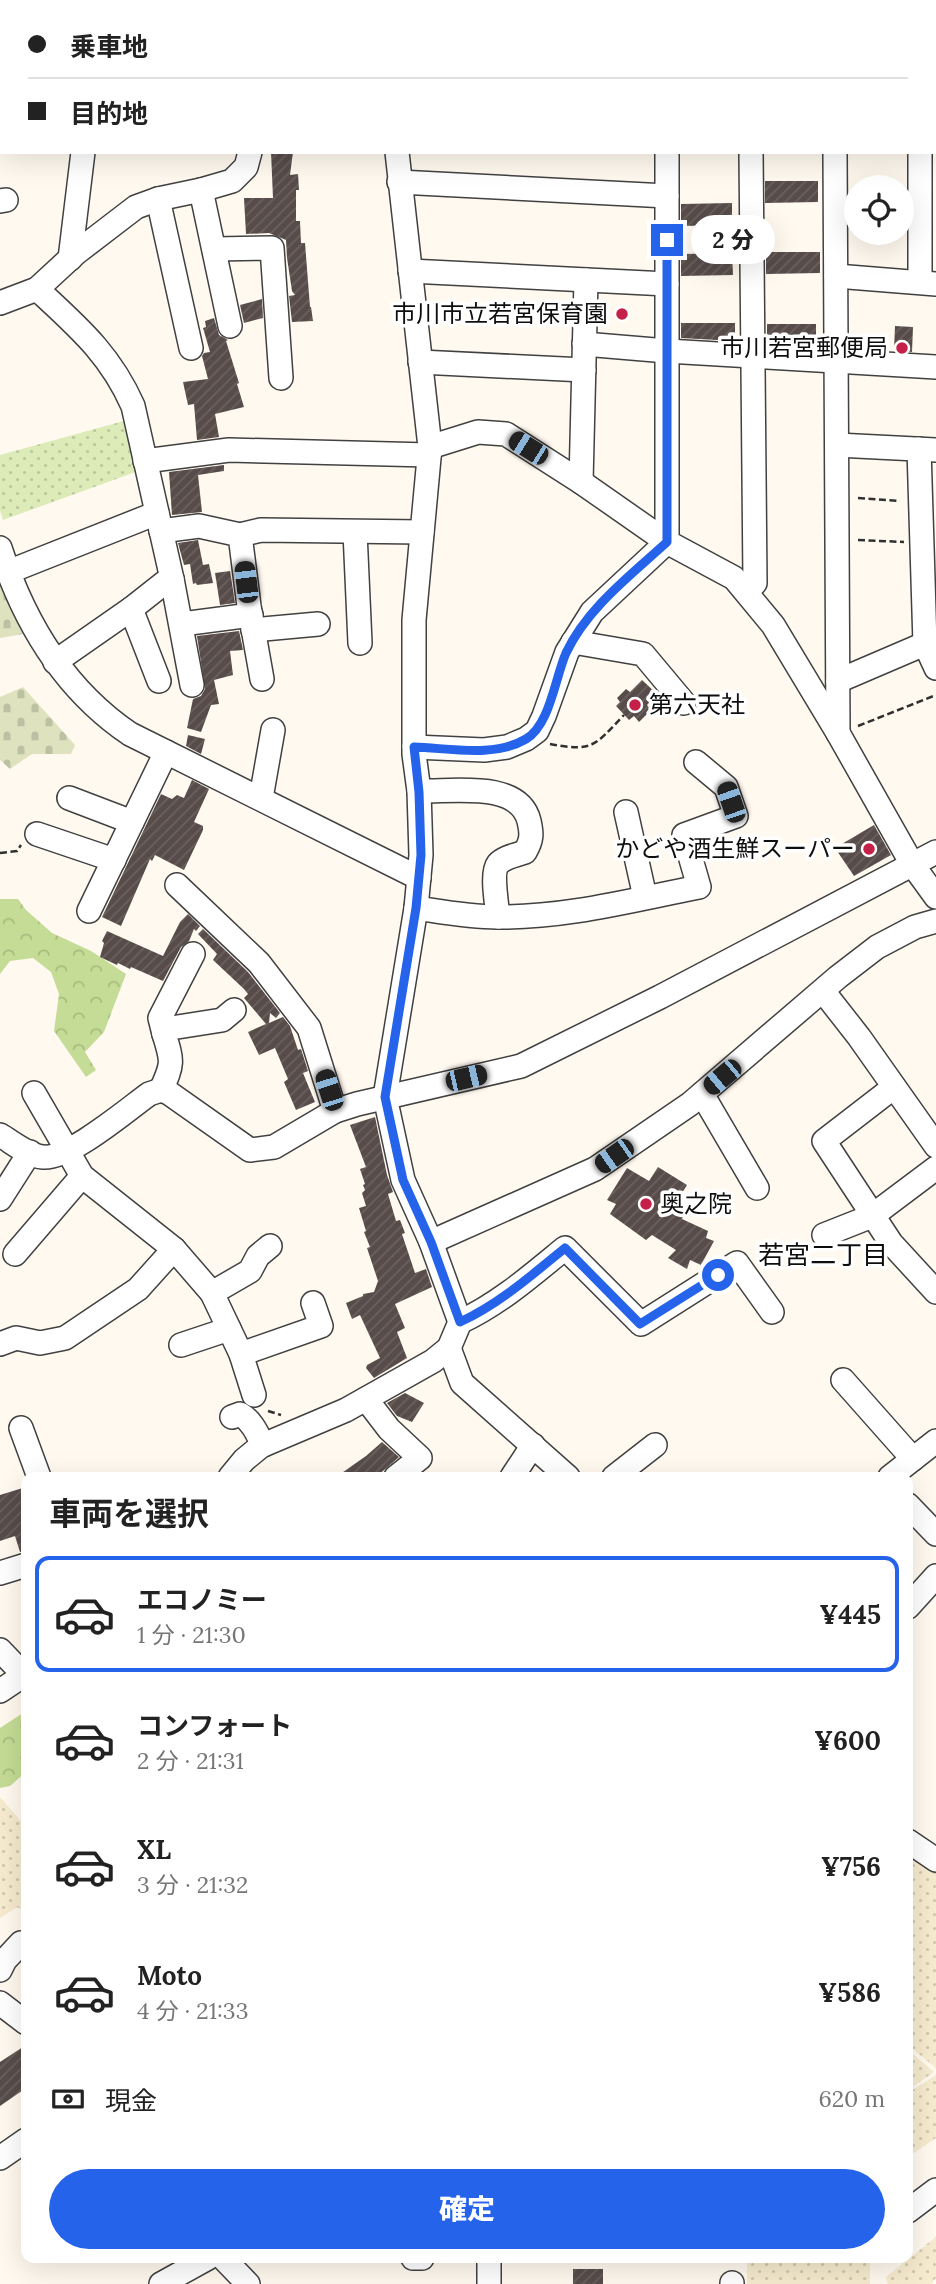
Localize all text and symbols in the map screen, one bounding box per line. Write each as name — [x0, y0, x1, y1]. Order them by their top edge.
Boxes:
text: 乗車地 — [70, 30, 148, 63]
text: 目的地 — [70, 97, 148, 130]
map controls — [844, 175, 914, 245]
button: locate — [844, 175, 914, 245]
callout: 2 分 — [692, 216, 776, 264]
route end — [651, 224, 683, 256]
text: 2 分 — [712, 225, 754, 254]
place label: 市川市立若宮保育園 — [392, 298, 608, 329]
marker: 市川市立若宮保育園 — [614, 306, 630, 322]
place label: 市川若宮郵便局 — [720, 332, 888, 363]
marker: 市川若宮郵便局 — [894, 340, 910, 356]
car — [505, 428, 552, 468]
car — [234, 560, 259, 604]
place label: 第六天社 — [649, 689, 745, 720]
marker: 第六天社 — [627, 697, 643, 713]
car — [715, 779, 748, 825]
place label: かどや酒生鮮スーパー — [615, 833, 855, 864]
marker: かどや酒生鮮スーパー — [861, 841, 877, 857]
car — [700, 1055, 745, 1099]
car — [444, 1063, 489, 1093]
car — [313, 1067, 346, 1113]
car — [591, 1135, 638, 1177]
place label: 奥之院 — [660, 1188, 732, 1219]
marker: 奥之院 — [638, 1196, 654, 1212]
district label: 若宮二丁目 — [758, 1238, 888, 1271]
route start — [702, 1259, 734, 1291]
text: 車両を選択 — [49, 1493, 209, 1534]
icon: car — [53, 1583, 116, 1646]
text: エコノミー — [137, 1583, 267, 1616]
text: ¥445 — [819, 1598, 881, 1631]
text: 1 分 · 21:30 — [137, 1620, 246, 1649]
icon: car — [53, 1709, 116, 1772]
text: コンフォート — [137, 1709, 292, 1742]
text: ¥600 — [814, 1724, 881, 1757]
text: 2 分 · 21:31 — [137, 1746, 244, 1775]
text: XL — [137, 1833, 171, 1866]
icon: car — [53, 1835, 116, 1898]
text: ¥756 — [821, 1850, 881, 1883]
text: 3 分 · 21:32 — [137, 1870, 248, 1899]
text: Moto — [137, 1959, 202, 1992]
icon: car — [53, 1961, 116, 2024]
text: ¥586 — [818, 1976, 881, 2009]
text: 4 分 · 21:33 — [137, 1996, 248, 2025]
icon: cash — [49, 2080, 87, 2118]
text: 現金 — [105, 2084, 157, 2117]
text: 620 m — [818, 2084, 885, 2113]
button: 確定 — [49, 2169, 885, 2249]

